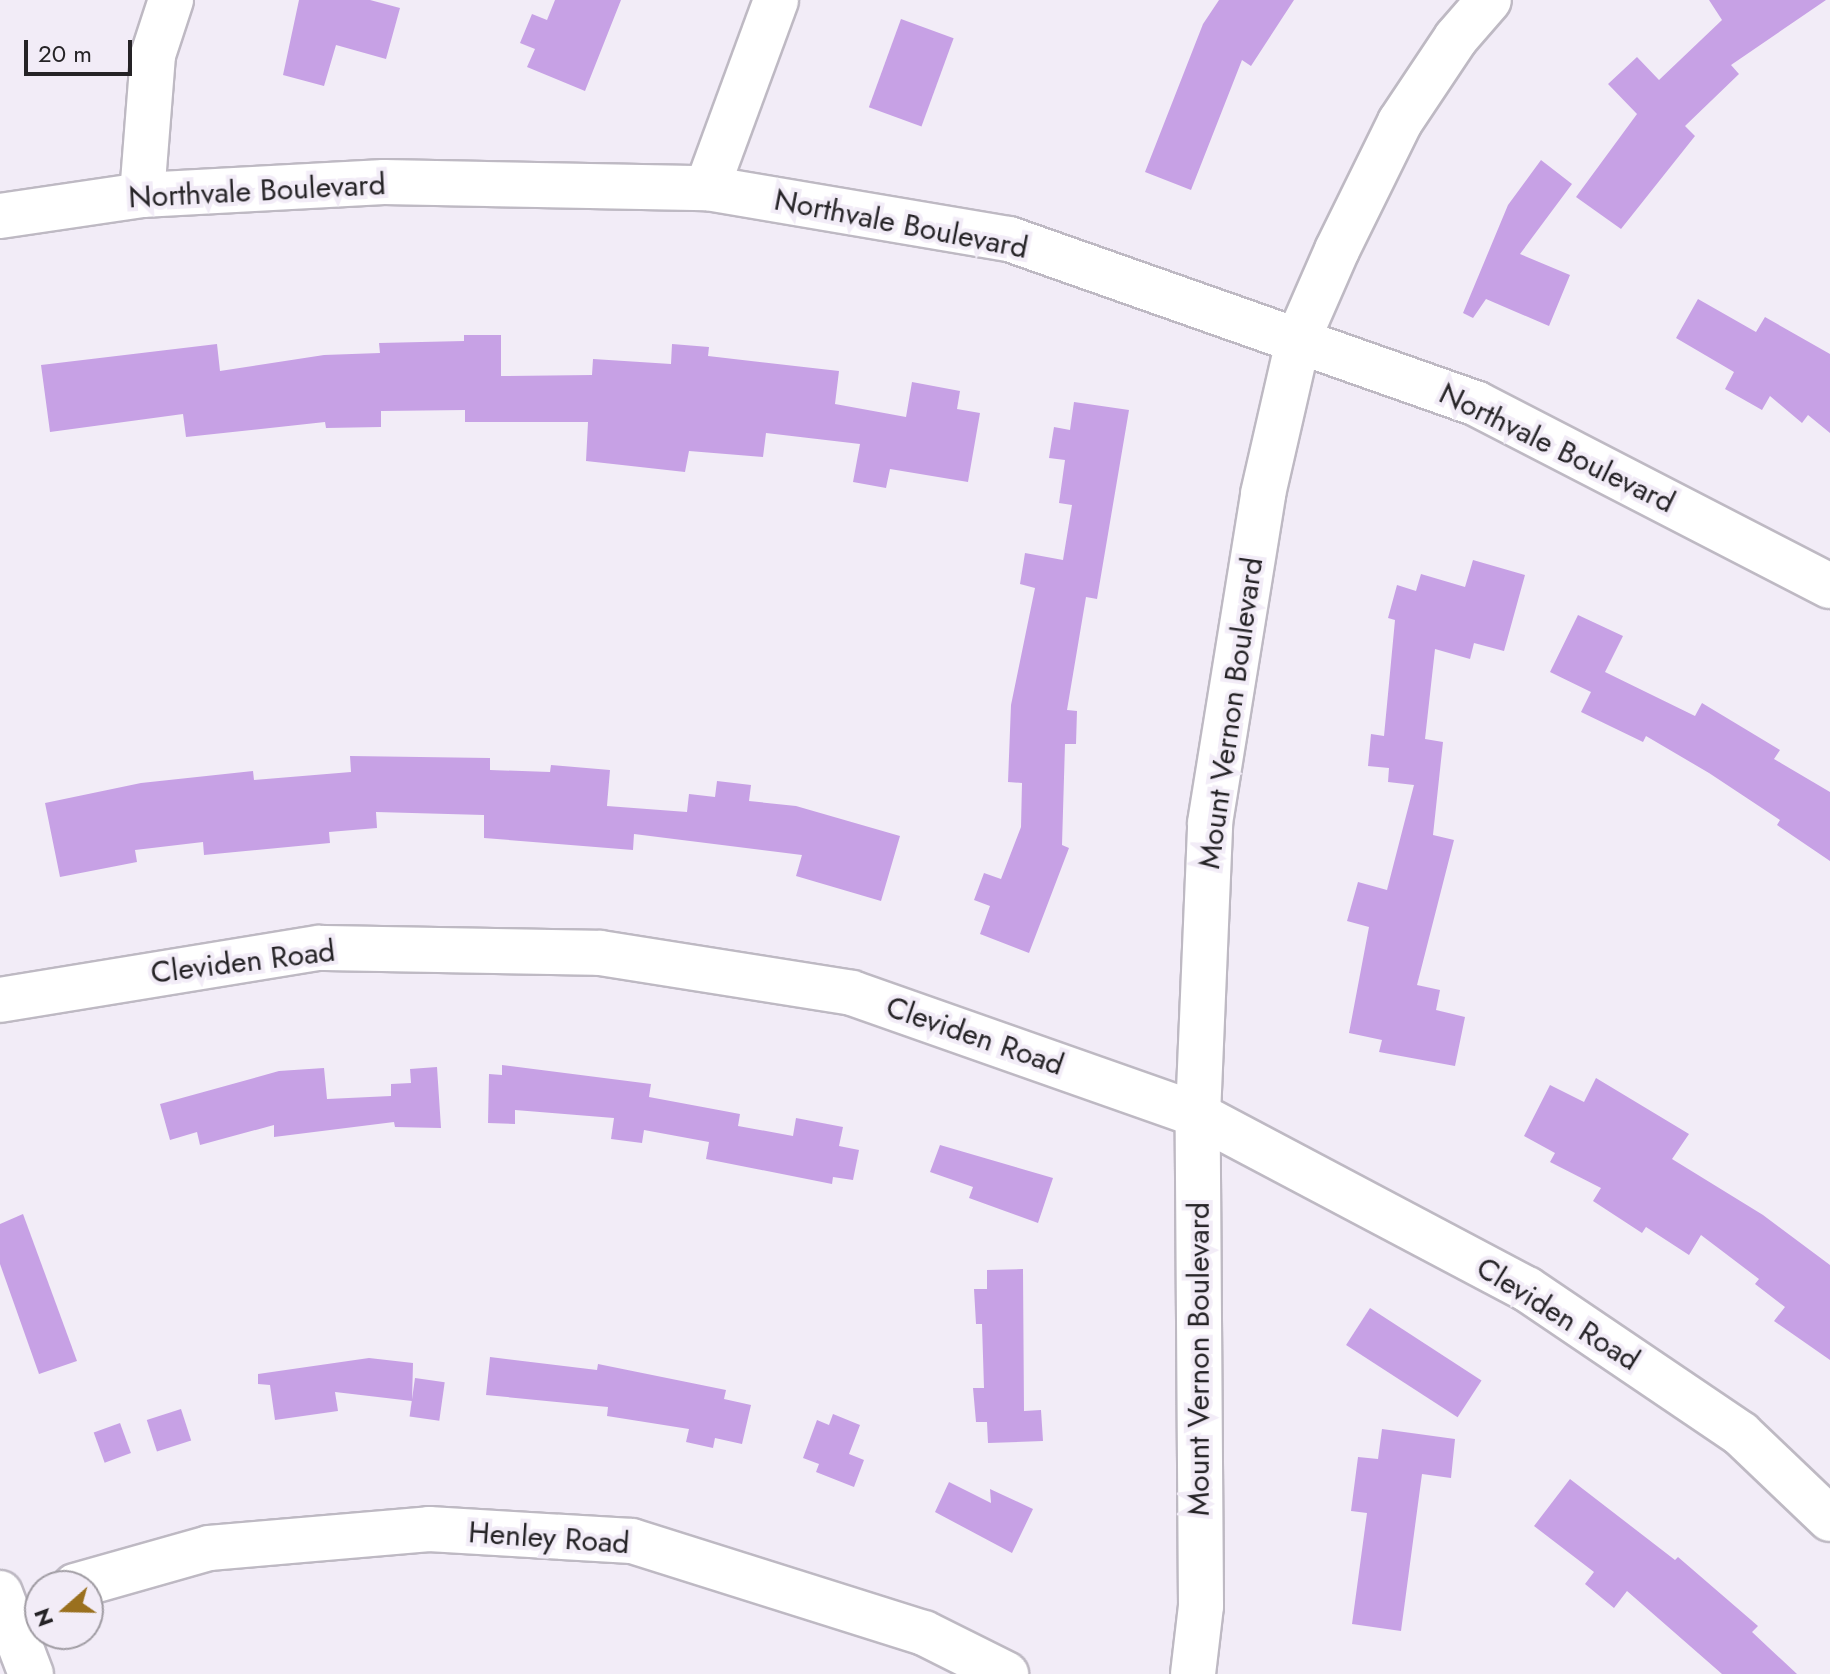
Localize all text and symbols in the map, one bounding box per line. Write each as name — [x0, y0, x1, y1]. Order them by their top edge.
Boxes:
scale bar — [28, 24, 136, 74]
text: 20 m — [38, 36, 92, 71]
street label: Northvale Boulevard — [127, 166, 387, 216]
street label: Northvale Boulevard — [771, 182, 1031, 266]
street label: Northvale Boulevard — [1433, 375, 1681, 521]
street label: Mount Vernon Boulevard — [1191, 555, 1271, 871]
street label: Cleviden Road — [149, 933, 337, 991]
street label: Cleviden Road — [881, 989, 1069, 1083]
street label: Mount Vernon Boulevard — [1181, 1202, 1217, 1516]
street label: Cleviden Road — [1470, 1250, 1646, 1378]
street label: Henley Road — [467, 1514, 631, 1562]
north arrow — [24, 1570, 104, 1650]
text: N — [25, 1604, 61, 1631]

